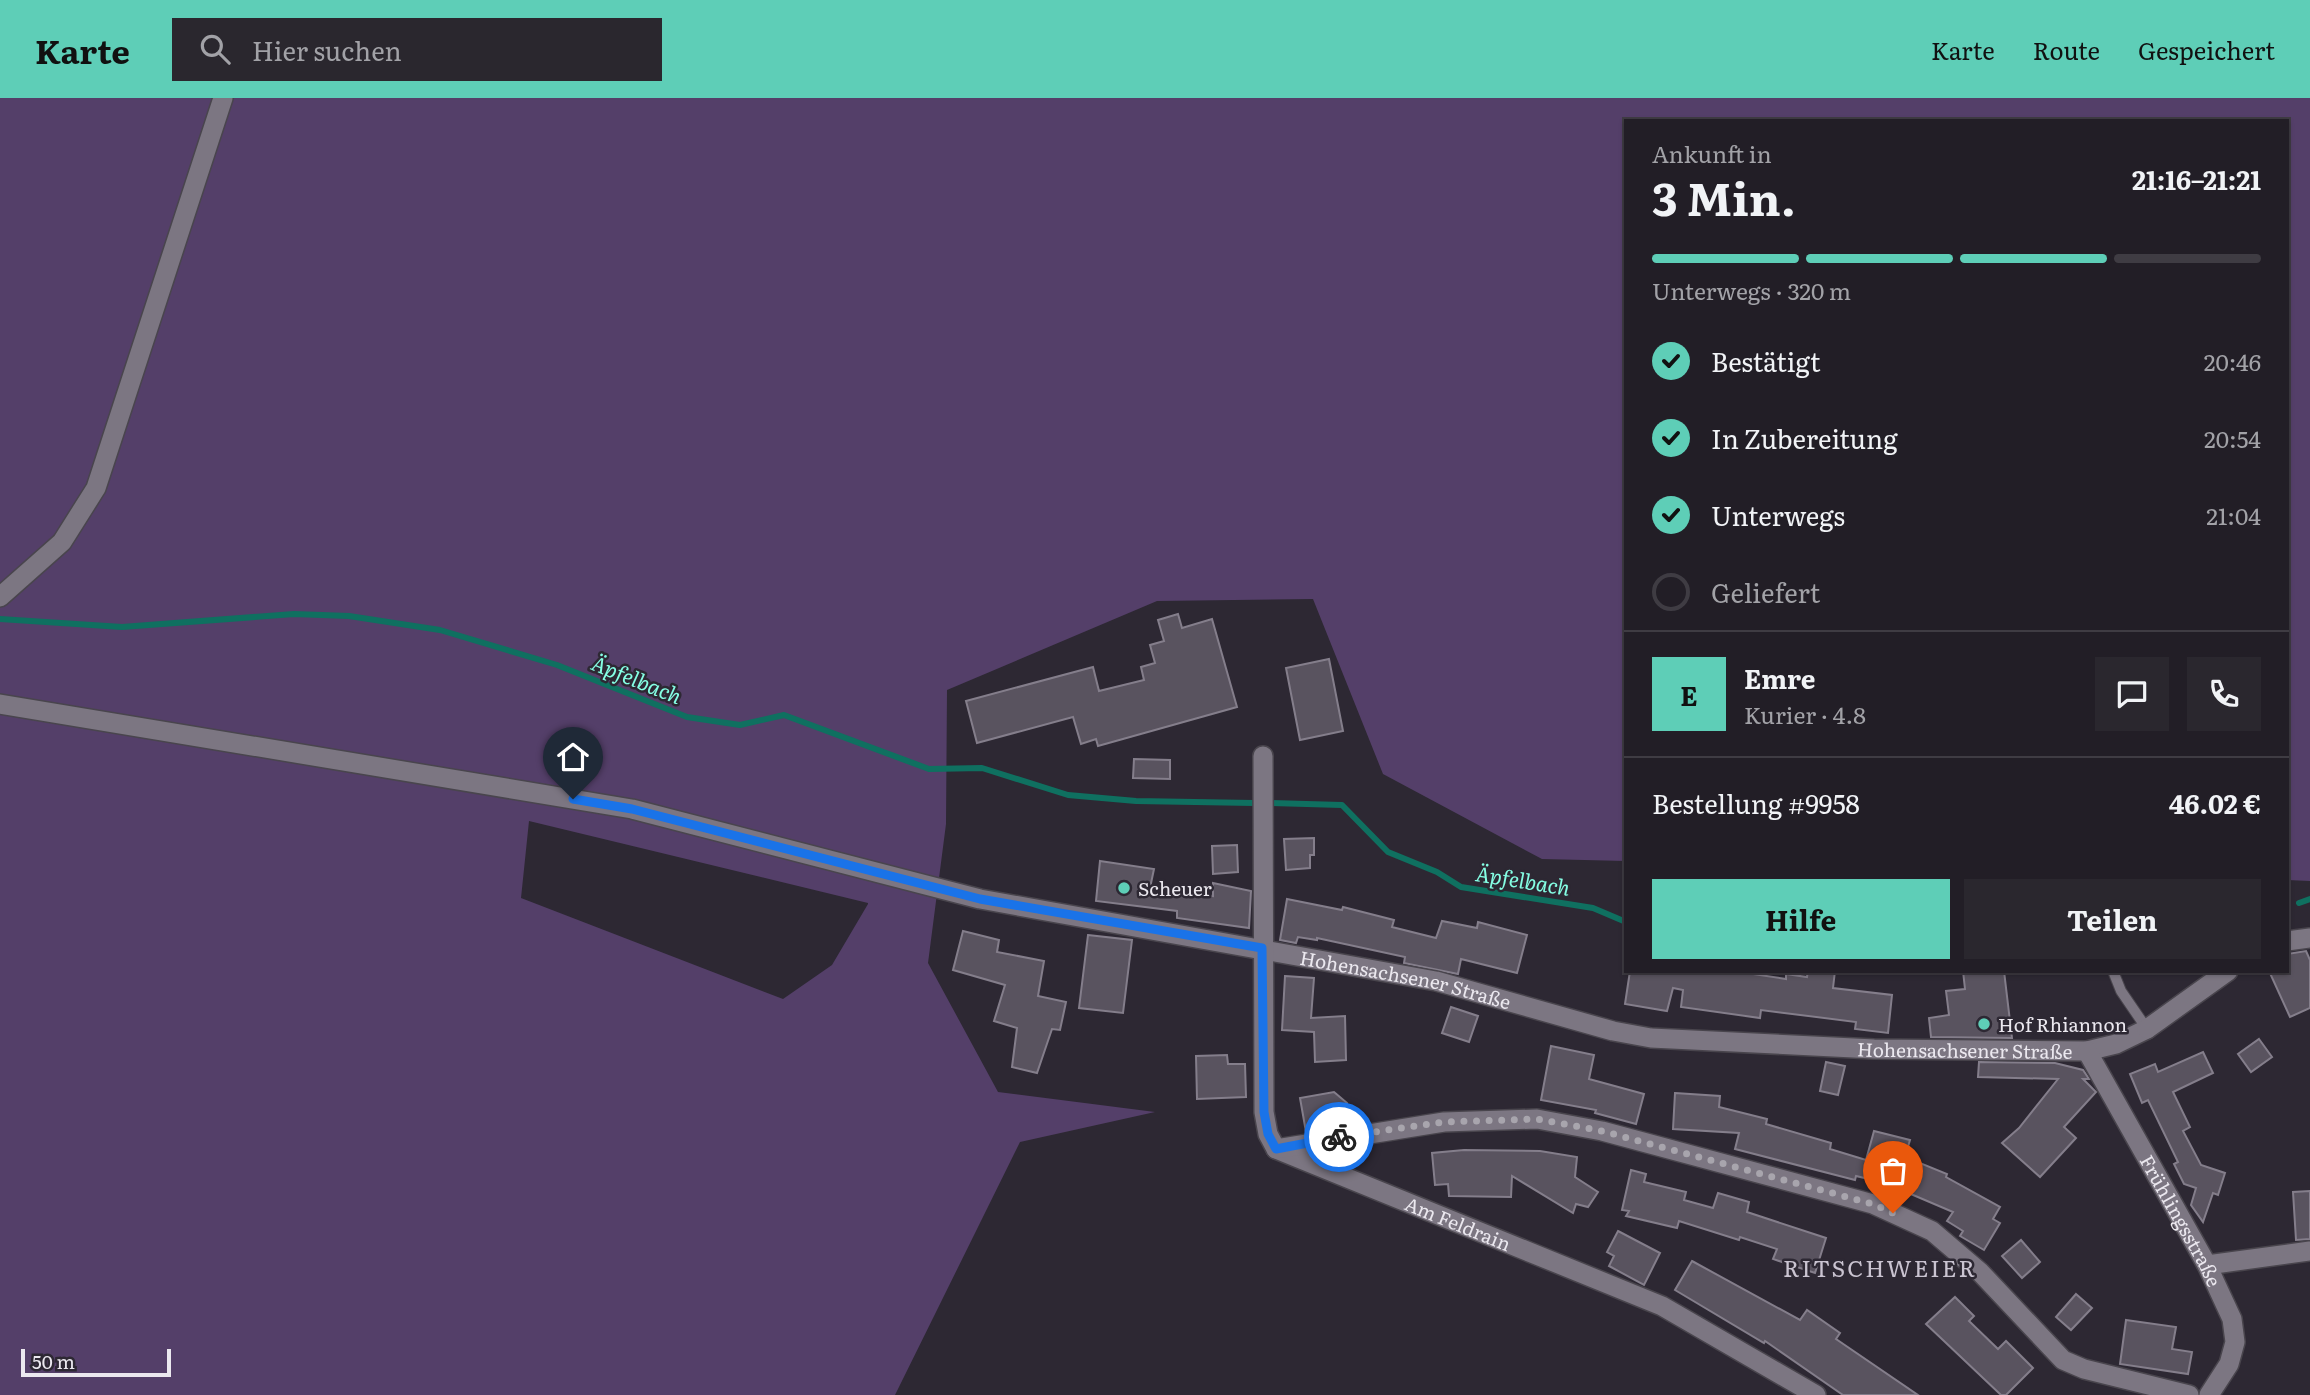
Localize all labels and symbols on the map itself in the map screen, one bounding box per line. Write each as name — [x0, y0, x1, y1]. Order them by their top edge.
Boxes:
water label: Äpfelbach — [587, 646, 687, 710]
pin — [543, 727, 603, 799]
water label: Äpfelbach — [1474, 856, 1573, 902]
place label: Scheuer — [1138, 874, 1212, 902]
marker: Scheuer — [1116, 880, 1132, 896]
street label: Hohensachsener Straße — [1298, 943, 1514, 1016]
place label: Hof Rhiannon — [1998, 1010, 2127, 1038]
marker: Hof Rhiannon — [1976, 1016, 1992, 1032]
street label: Hohensachsener Straße — [1856, 1034, 2073, 1065]
courier — [1304, 1102, 1374, 1172]
pin — [1863, 1141, 1923, 1213]
street label: Frühlingsstraße — [2134, 1149, 2229, 1291]
street label: Am Feldrain — [1401, 1189, 1515, 1257]
district label: RITSCHWEIER — [1783, 1250, 1977, 1284]
scale bar — [21, 1346, 172, 1378]

